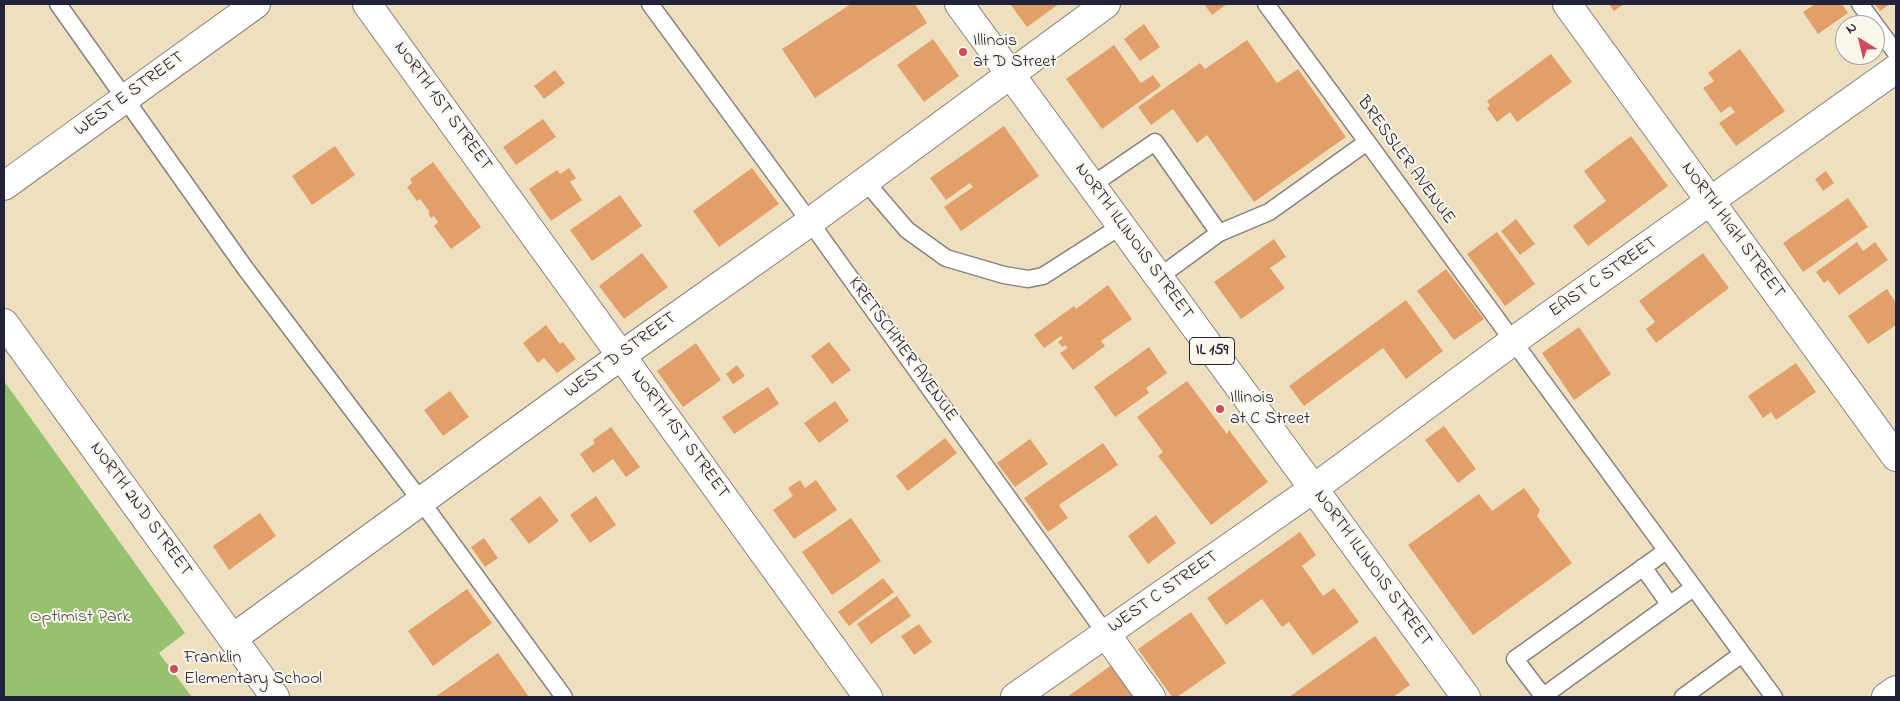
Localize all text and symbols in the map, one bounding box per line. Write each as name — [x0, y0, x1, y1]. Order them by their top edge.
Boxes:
north arrow — [1835, 15, 1885, 65]
text: N — [1841, 17, 1861, 40]
place label: Illinois at D Street — [973, 31, 1056, 74]
street label: NORTH 1ST STREET — [388, 38, 496, 176]
marker: Illinois at D Street — [957, 46, 969, 58]
street label: WEST E STREET — [71, 48, 189, 142]
street label: BRESSLER AVENUE — [1351, 93, 1459, 229]
street label: NORTH HIGH STREET — [1675, 159, 1789, 303]
street label: NORTH ILLINOIS STREET — [1069, 160, 1197, 324]
street label: EAST C STREET — [1546, 233, 1662, 323]
street label: KRETSCHMER AVENUE — [842, 274, 962, 426]
street label: WEST D STREET — [561, 308, 681, 404]
road number: IL 159 — [1190, 338, 1234, 364]
street label: NORTH 1ST STREET — [625, 366, 733, 504]
place label: Illinois at C Street — [1230, 388, 1310, 430]
marker: Illinois at C Street — [1214, 403, 1226, 415]
street label: NORTH 2ND STREET — [84, 439, 196, 581]
street label: NORTH ILLINOIS STREET — [1308, 487, 1436, 651]
street label: WEST C STREET — [1105, 547, 1223, 639]
park label: Optimist Park — [30, 607, 130, 629]
place label: Franklin Elementary School — [184, 648, 322, 691]
marker: Franklin Elementary School — [168, 663, 180, 675]

